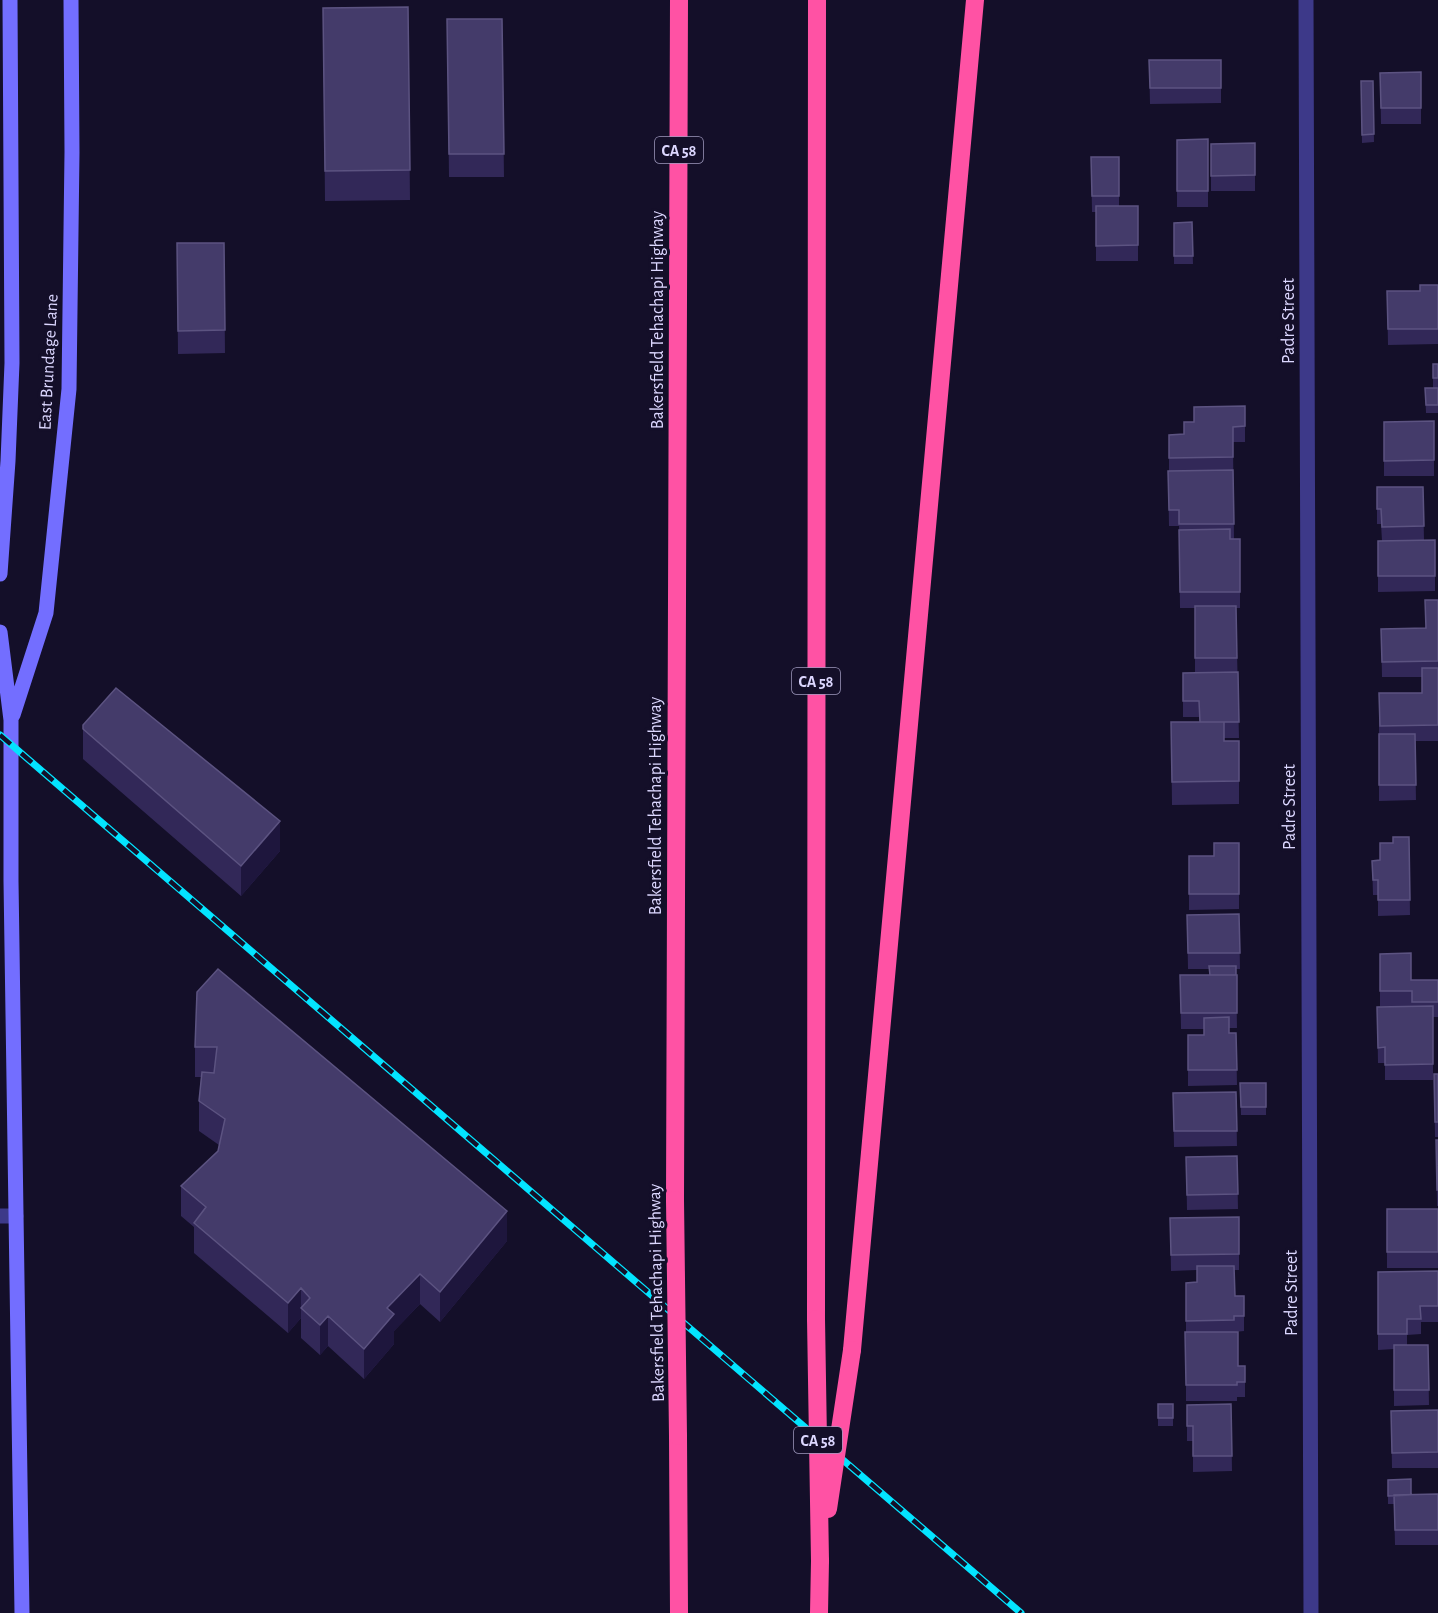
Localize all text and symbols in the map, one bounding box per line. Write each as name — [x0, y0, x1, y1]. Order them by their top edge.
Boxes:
road number: CA 58 — [655, 137, 703, 163]
street label: Bakersfield Tehachapi Highway — [649, 210, 667, 429]
street label: Padre Street — [1280, 278, 1298, 364]
street label: East Brundage Lane — [36, 293, 62, 431]
road number: CA 58 — [792, 668, 840, 694]
street label: Bakersfield Tehachapi Highway — [647, 696, 665, 915]
street label: Padre Street — [1281, 764, 1299, 850]
street label: Bakersfield Tehachapi Highway — [646, 1183, 668, 1402]
street label: Padre Street — [1283, 1250, 1301, 1336]
road number: CA 58 — [794, 1427, 842, 1453]

